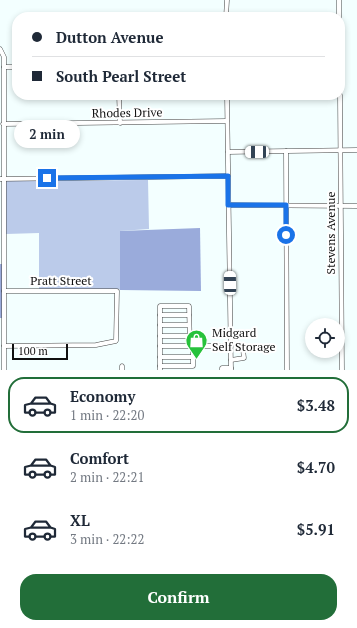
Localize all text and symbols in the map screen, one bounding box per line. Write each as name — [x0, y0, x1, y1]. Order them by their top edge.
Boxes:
text: Dutton Avenue — [56, 27, 163, 47]
text: South Pearl Street — [56, 66, 186, 86]
street label: Rhodes Drive — [91, 104, 162, 121]
callout: 2 min — [14, 120, 80, 148]
text: 2 min — [29, 125, 65, 143]
car — [245, 146, 269, 158]
route end — [38, 169, 56, 187]
street label: Stevens Avenue — [323, 192, 338, 274]
route start — [277, 226, 295, 244]
car — [224, 271, 236, 295]
street label: Pratt Street — [30, 273, 92, 288]
map controls — [305, 318, 345, 358]
button: locate — [305, 318, 345, 358]
place label: Midgard Self Storage — [212, 325, 276, 354]
shop icon: Midgard Self Storage — [184, 327, 210, 360]
scale bar — [12, 342, 68, 361]
text: 100 m — [18, 344, 48, 358]
text: Economy — [70, 386, 135, 406]
icon: car — [22, 387, 58, 423]
text: $3.48 — [297, 395, 335, 415]
text: 1 min · 22:20 — [70, 406, 144, 424]
text: Comfort — [70, 448, 129, 468]
icon: car — [22, 449, 58, 485]
text: $4.70 — [297, 457, 335, 477]
text: 2 min · 22:21 — [70, 468, 144, 486]
text: XL — [70, 510, 90, 530]
icon: car — [22, 511, 58, 547]
text: $5.91 — [297, 519, 335, 539]
text: 3 min · 22:22 — [70, 530, 144, 548]
button: Confirm — [20, 574, 337, 620]

